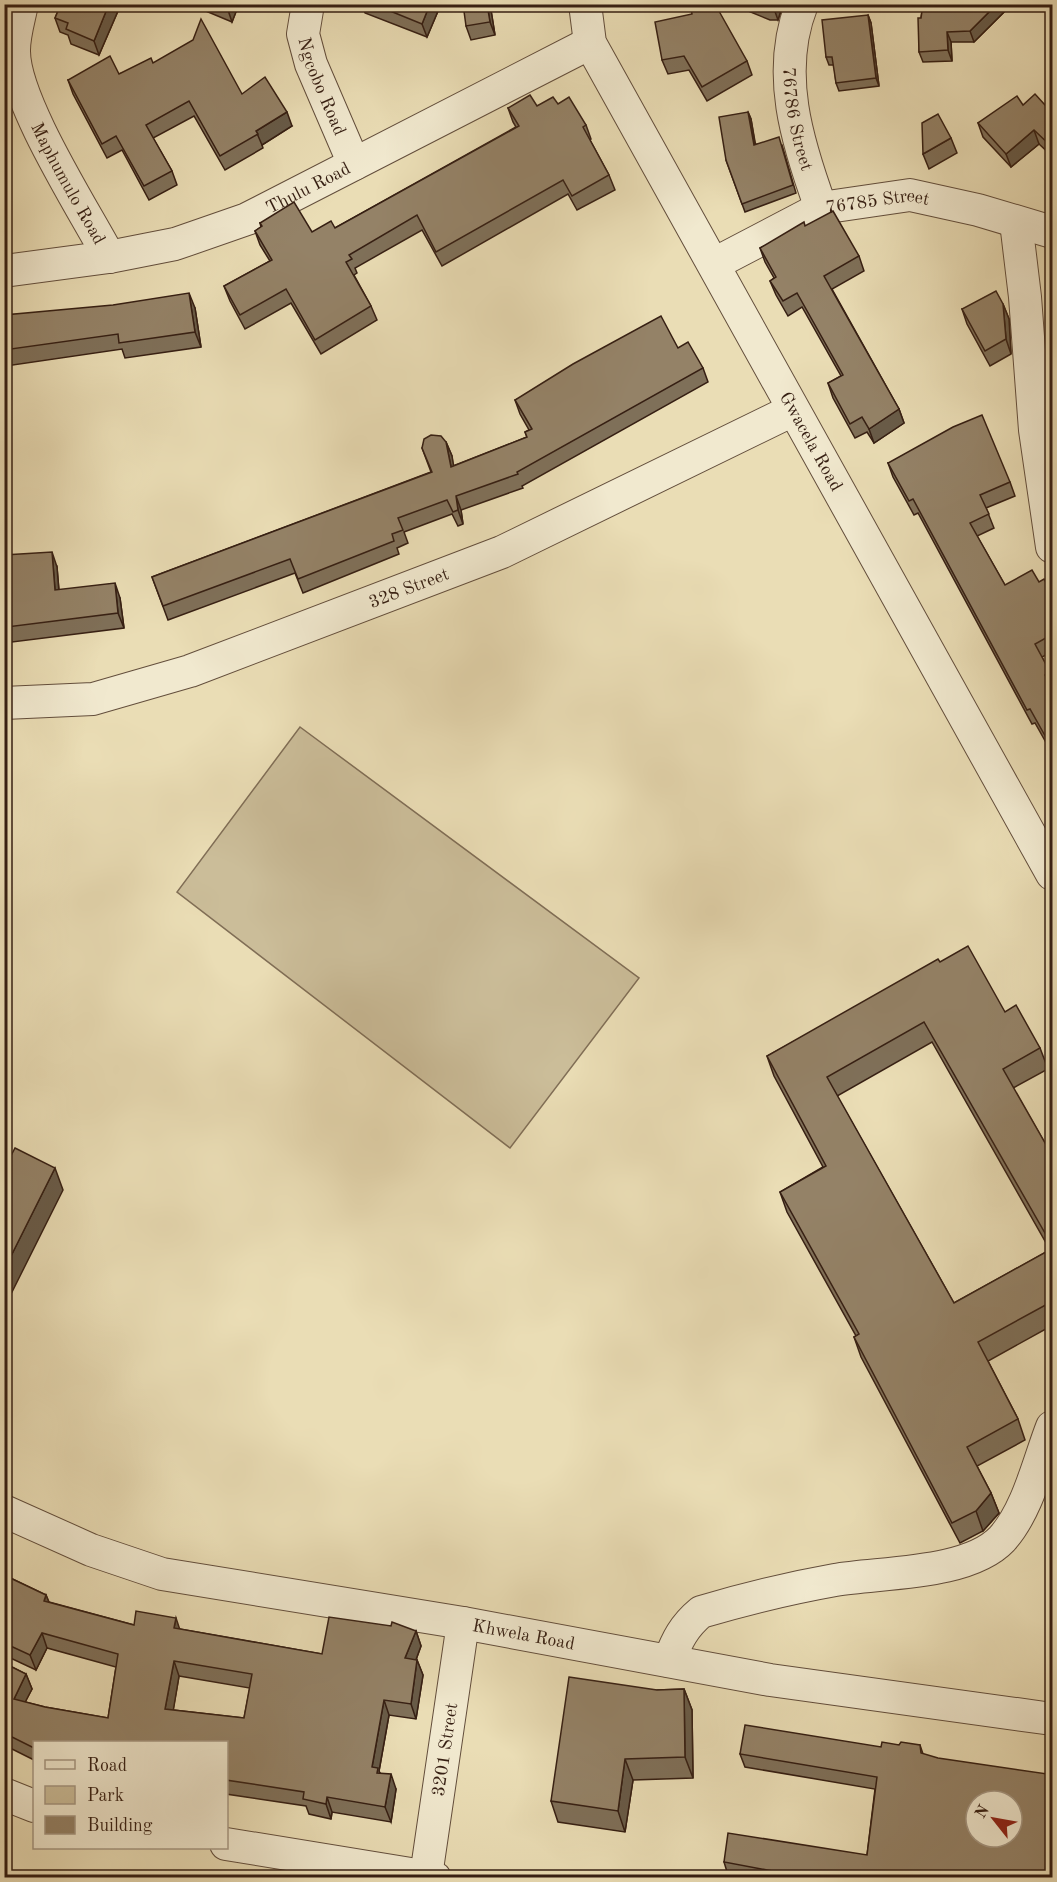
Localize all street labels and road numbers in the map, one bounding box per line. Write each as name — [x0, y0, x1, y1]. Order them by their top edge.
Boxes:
street label: Ngcobo Road — [294, 36, 349, 138]
street label: 76786 Street — [780, 67, 815, 173]
street label: Maphumulo Road — [27, 120, 108, 248]
street label: Thulu Road — [263, 160, 353, 218]
street label: 76785 Street — [824, 187, 931, 217]
street label: Gwacela Road — [776, 389, 845, 494]
street label: 328 Street — [366, 565, 451, 612]
street label: Khwela Road — [471, 1617, 576, 1654]
street label: 3201 Street — [430, 1701, 461, 1798]

